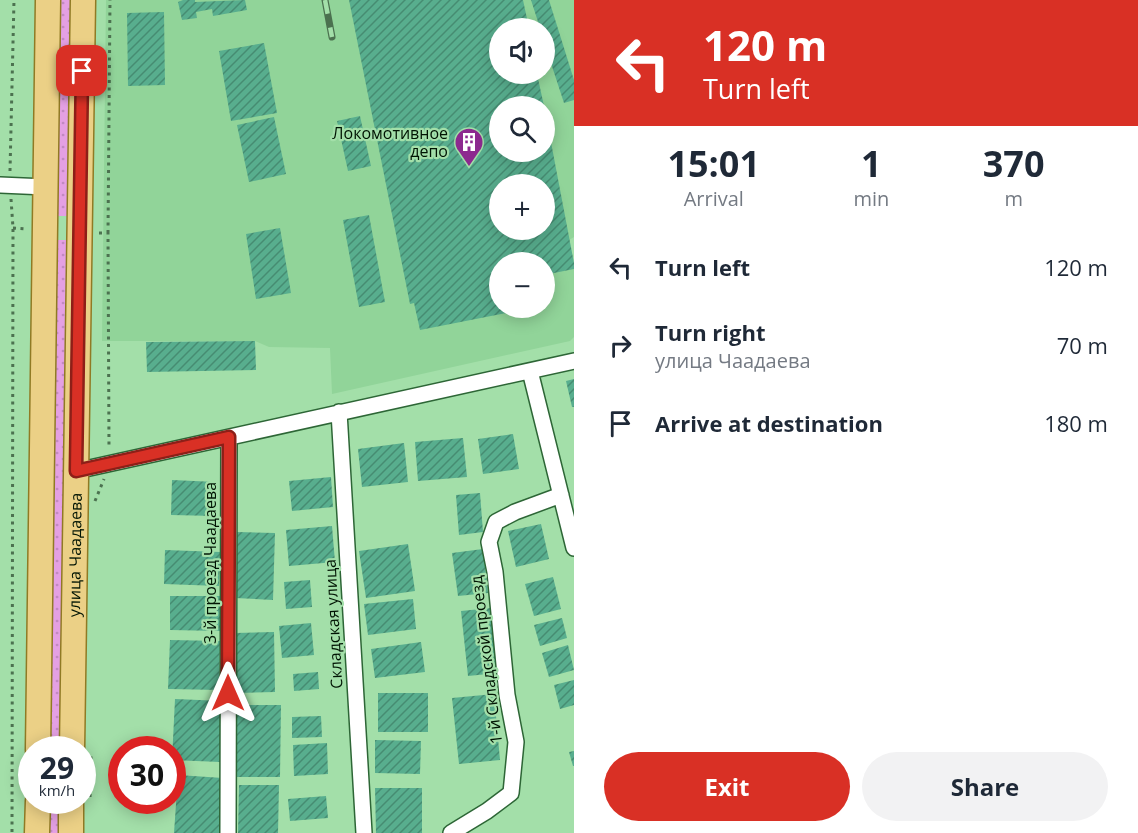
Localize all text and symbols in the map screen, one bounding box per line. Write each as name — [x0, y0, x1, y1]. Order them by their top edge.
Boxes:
text: 120 m — [703, 16, 827, 73]
map controls — [489, 18, 555, 318]
button: sound — [489, 18, 555, 84]
icon: left — [604, 24, 682, 102]
pin — [56, 45, 107, 96]
icon: arrive — [65, 54, 98, 87]
text: Turn left — [703, 70, 810, 107]
button: search — [489, 96, 555, 162]
place label: Локомотивное депо — [332, 122, 448, 162]
building icon: Локомотивное депо — [453, 126, 485, 168]
text: 15:01 — [667, 139, 760, 188]
text: 1 — [861, 139, 882, 188]
text: 370 — [983, 139, 1045, 188]
button: + — [489, 174, 555, 240]
text: Arrival — [684, 185, 744, 212]
text: min — [853, 185, 889, 212]
text: m — [1004, 185, 1023, 212]
icon: left — [604, 251, 637, 284]
button: − — [489, 252, 555, 318]
text: Turn left — [655, 252, 750, 282]
text: 120 m — [1044, 252, 1108, 282]
text: Turn right — [655, 317, 766, 347]
icon: right — [604, 329, 637, 362]
text: 70 m — [1057, 330, 1108, 360]
text: улица Чаадаева — [655, 347, 811, 374]
icon: arrive — [604, 407, 637, 440]
text: Arrive at destination — [655, 408, 883, 438]
text: 180 m — [1044, 408, 1108, 438]
street label: 3-й проезд Чаадаева — [199, 482, 221, 644]
street label: улица Чаадаева — [63, 493, 87, 617]
street label: Складская улица — [319, 559, 347, 689]
street label: 1-й Складской проезд — [465, 575, 507, 745]
position arrow — [196, 661, 260, 725]
speed limit sign: 30 — [108, 736, 186, 814]
text: 29 — [40, 747, 74, 788]
button: Exit — [604, 752, 850, 821]
button: Share — [862, 752, 1108, 821]
text: km/h — [39, 780, 75, 800]

